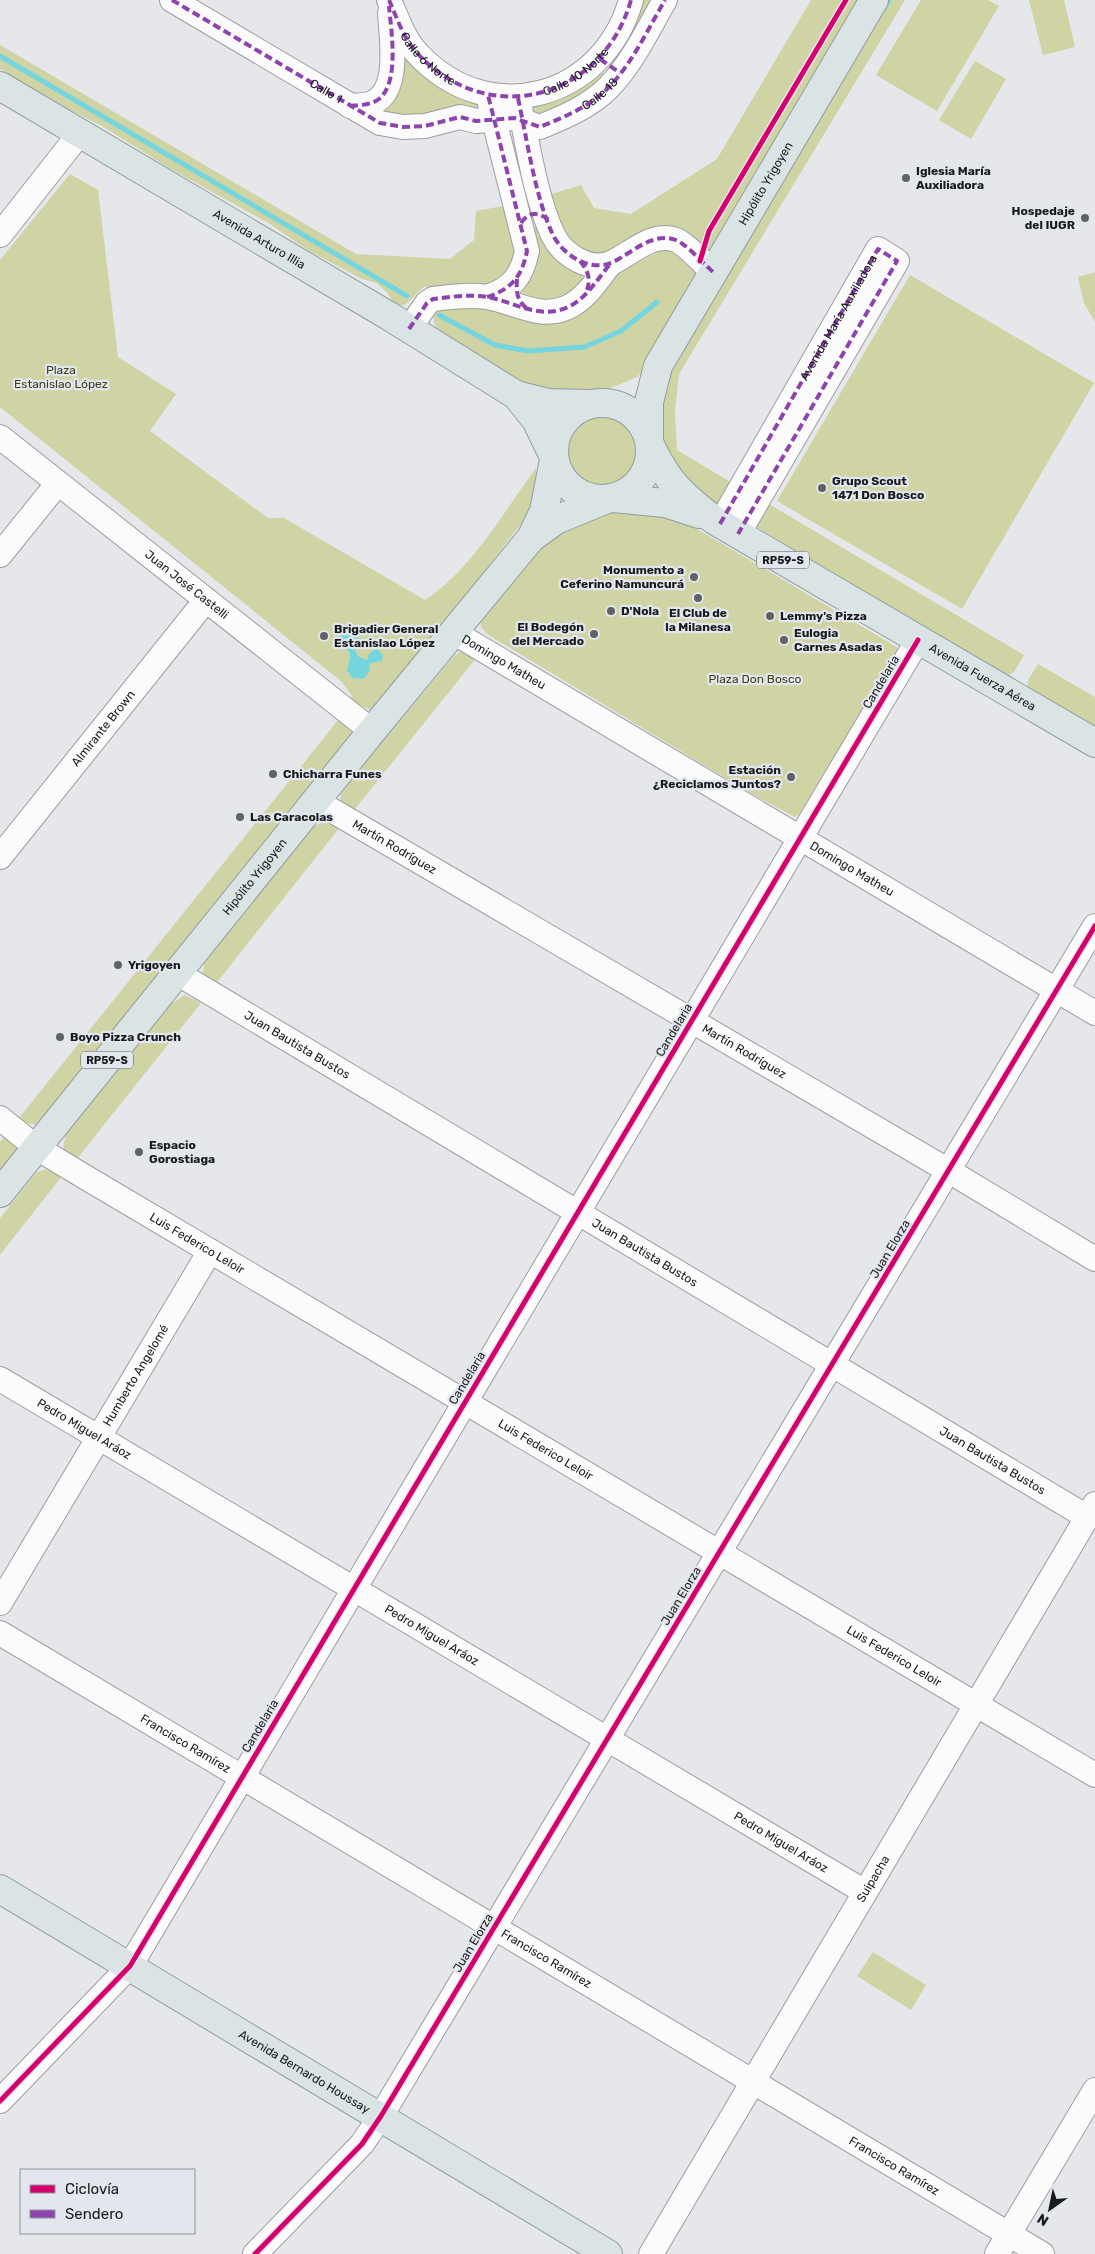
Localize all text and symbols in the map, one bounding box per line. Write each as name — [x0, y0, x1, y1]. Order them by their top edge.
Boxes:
street label: Calle 6 Norte — [397, 30, 458, 88]
street label: Calle 10 Norte — [541, 45, 612, 99]
street label: Calle 18 — [579, 75, 621, 113]
street label: Calle 1 — [307, 76, 345, 106]
street label: Hipólito Yrigoyen — [736, 139, 796, 228]
place label: Iglesia María Auxiliadora — [916, 164, 991, 192]
marker: Iglesia María Auxiliadora — [900, 172, 912, 184]
place label: Hospedaje del IUGR — [1012, 204, 1075, 232]
street label: Avenida Arturo Illia — [210, 206, 308, 272]
marker: Hospedaje del IUGR — [1079, 212, 1091, 224]
street label: Avenida María Auxiliadora — [797, 252, 880, 383]
park label: Plaza Estanislao López — [14, 363, 108, 391]
place label: Grupo Scout 1471 Don Bosco — [832, 474, 924, 502]
marker: Grupo Scout 1471 Don Bosco — [816, 482, 828, 494]
street label: Juan José Castelli — [142, 547, 232, 622]
road number: RP59-S — [757, 552, 809, 568]
place label: Monumento a Ceferino Namuncurá — [560, 563, 684, 591]
marker: Monumento a Ceferino Namuncurá — [688, 571, 700, 583]
marker: El Club de la Milanesa — [692, 592, 704, 604]
place label: D'Nola — [621, 604, 659, 618]
marker: D'Nola — [605, 605, 617, 617]
place label: El Club de la Milanesa — [665, 606, 731, 634]
place label: Lemmy's Pizza — [780, 609, 867, 623]
marker: Lemmy's Pizza — [764, 610, 776, 622]
place label: El Bodegón del Mercado — [512, 620, 584, 648]
place label: Brigadier General Estanislao López — [334, 622, 438, 650]
place label: Eulogia Carnes Asadas — [794, 626, 883, 654]
marker: El Bodegón del Mercado — [588, 628, 600, 640]
marker: Brigadier General Estanislao López — [318, 630, 330, 642]
street label: Domingo Matheu — [459, 632, 548, 692]
marker: Eulogia Carnes Asadas — [778, 634, 790, 646]
street label: Avenida Fuerza Aérea — [927, 641, 1038, 714]
street label: Candelaria — [860, 653, 902, 711]
park label: Plaza Don Bosco — [709, 672, 802, 686]
street label: Almirante Brown — [69, 687, 138, 769]
place label: Estación ¿Reciclamos Juntos? — [653, 763, 781, 791]
place label: Chicharra Funes — [283, 767, 382, 781]
marker: Chicharra Funes — [267, 768, 279, 780]
marker: Estación ¿Reciclamos Juntos? — [785, 771, 797, 783]
place label: Las Caracolas — [250, 810, 333, 824]
marker: Las Caracolas — [234, 811, 246, 823]
street label: Martín Rodríguez — [350, 817, 439, 877]
street label: Hipólito Yrigoyen — [220, 836, 290, 918]
street label: Domingo Matheu — [808, 839, 897, 899]
place label: Yrigoyen — [128, 958, 181, 972]
marker: Yrigoyen — [112, 959, 124, 971]
street label: Candelaria — [653, 1001, 695, 1059]
street label: Juan Bautista Bustos — [242, 1008, 353, 1082]
street label: Martín Rodríguez — [700, 1021, 789, 1081]
place label: Boyo Pizza Crunch — [70, 1030, 181, 1044]
marker: Boyo Pizza Crunch — [54, 1031, 66, 1043]
road number: RP59-S — [81, 1052, 133, 1068]
place label: Espacio Gorostiaga — [149, 1138, 215, 1166]
marker: Espacio Gorostiaga — [133, 1146, 145, 1158]
street label: Luis Federico Leloir — [147, 1210, 247, 1277]
street label: Juan Bautista Bustos — [589, 1216, 700, 1290]
street label: Juan Elorza — [867, 1217, 913, 1281]
street label: Humberto Angelomé — [100, 1322, 172, 1429]
street label: Candelaria — [446, 1349, 488, 1407]
street label: Pedro Miguel Aráoz — [35, 1396, 134, 1462]
street label: Luis Federico Leloir — [496, 1416, 596, 1483]
street label: Juan Bautista Bustos — [937, 1423, 1048, 1497]
street label: Juan Elorza — [658, 1564, 704, 1628]
street label: Pedro Miguel Aráoz — [382, 1602, 481, 1668]
street label: Luis Federico Leloir — [844, 1623, 944, 1690]
street label: Candelaria — [239, 1697, 281, 1755]
street label: Francisco Ramírez — [138, 1711, 233, 1776]
street label: Pedro Miguel Aráoz — [731, 1809, 831, 1875]
street label: Suipacha — [854, 1853, 892, 1905]
street label: Juan Elorza — [450, 1911, 496, 1975]
street label: Francisco Ramírez — [499, 1926, 594, 1991]
street label: Avenida Bernardo Houssay — [236, 2027, 373, 2117]
street label: Francisco Ramírez — [847, 2134, 942, 2198]
legend — [20, 2169, 195, 2234]
text: Ciclovía — [65, 2180, 119, 2198]
north arrow — [1025, 2184, 1075, 2234]
text: Sendero — [65, 2205, 123, 2223]
text: N — [1034, 2210, 1052, 2229]

